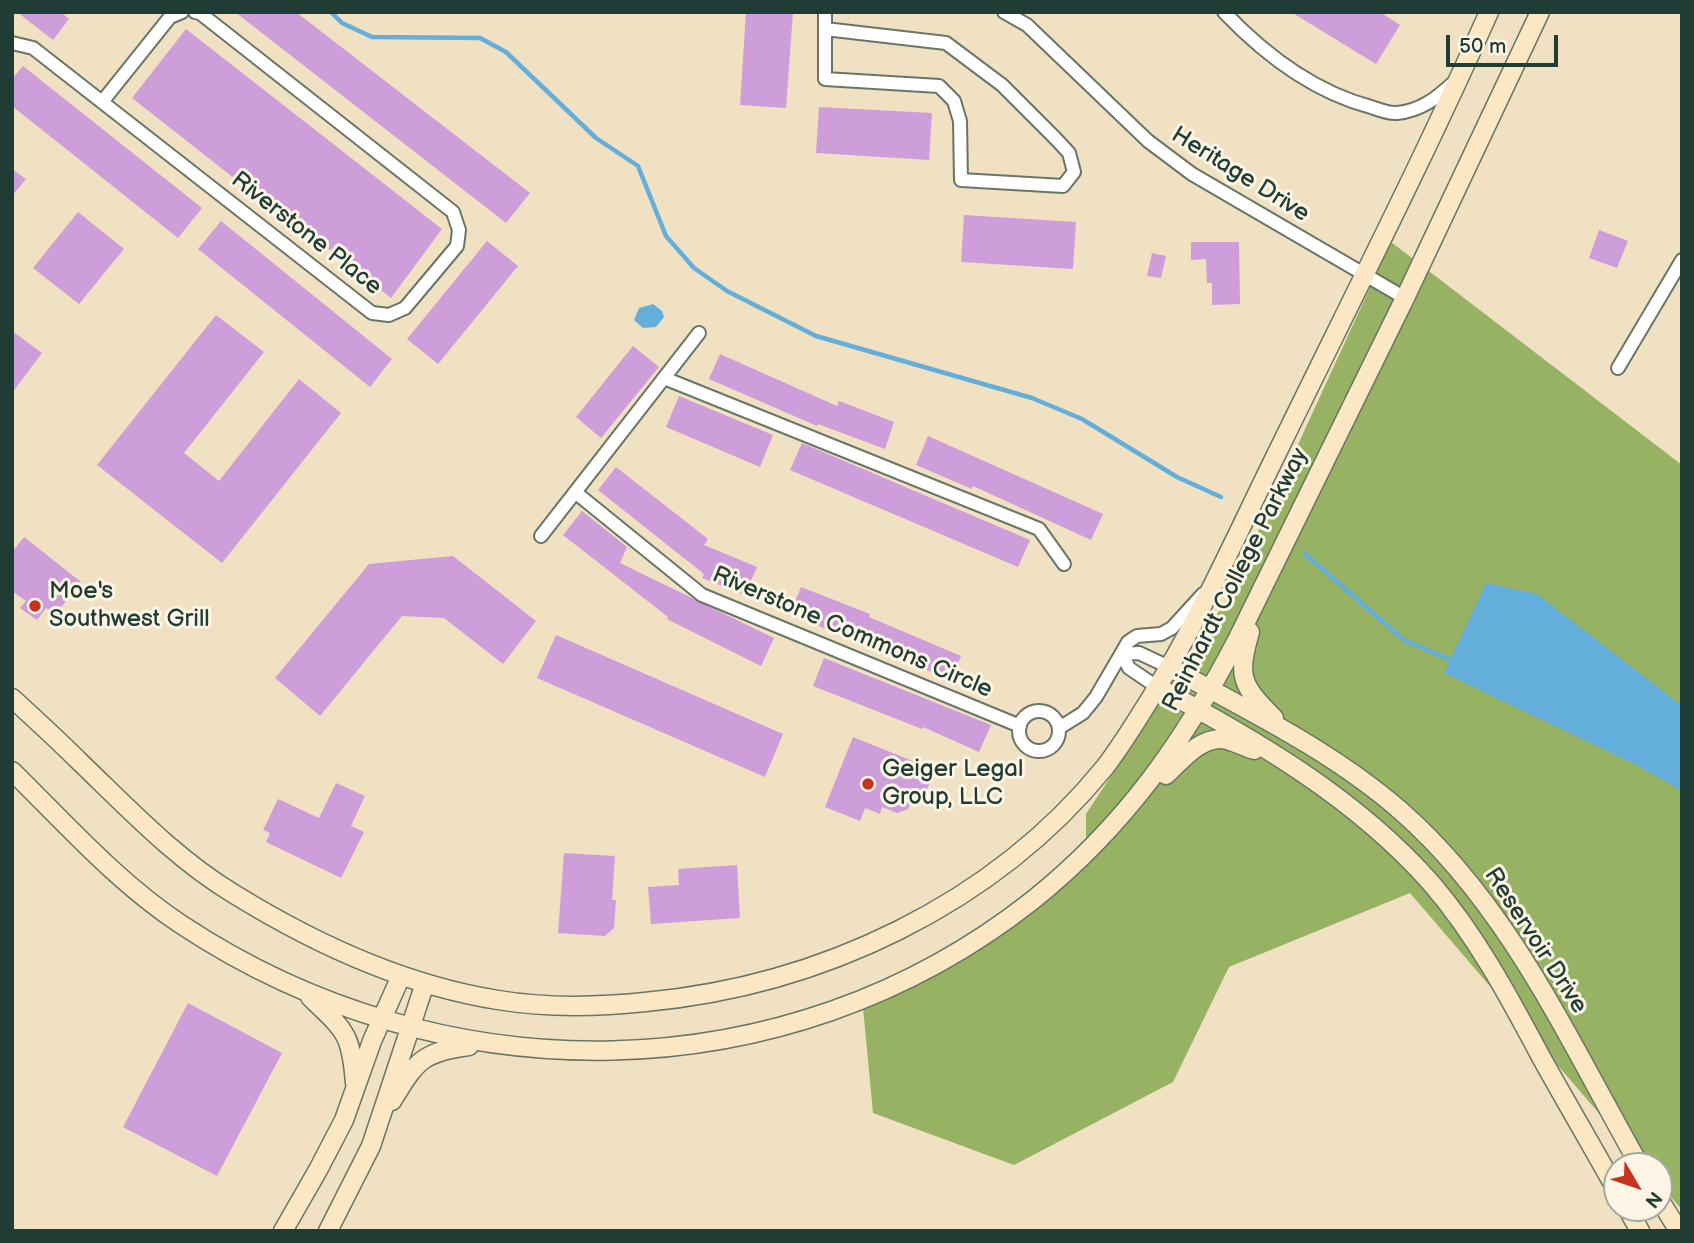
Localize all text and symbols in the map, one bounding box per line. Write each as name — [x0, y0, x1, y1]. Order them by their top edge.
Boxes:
scale bar — [1449, 21, 1561, 65]
text: 50 m — [1459, 34, 1506, 59]
street label: Heritage Drive — [1166, 121, 1314, 229]
street label: Riverstone Place — [225, 166, 387, 302]
street label: Reinhardt College Parkway — [1157, 444, 1315, 716]
street label: Riverstone Commons Circle — [708, 561, 996, 705]
place label: Moe's Southwest Grill — [49, 578, 210, 634]
marker: Moe's Southwest Grill — [27, 598, 43, 614]
place label: Geiger Legal Group, LLC — [882, 756, 1023, 812]
marker: Geiger Legal Group, LLC — [860, 776, 876, 792]
street label: Reservoir Drive — [1477, 863, 1593, 1019]
north arrow — [1603, 1152, 1673, 1222]
text: N — [1640, 1186, 1667, 1212]

